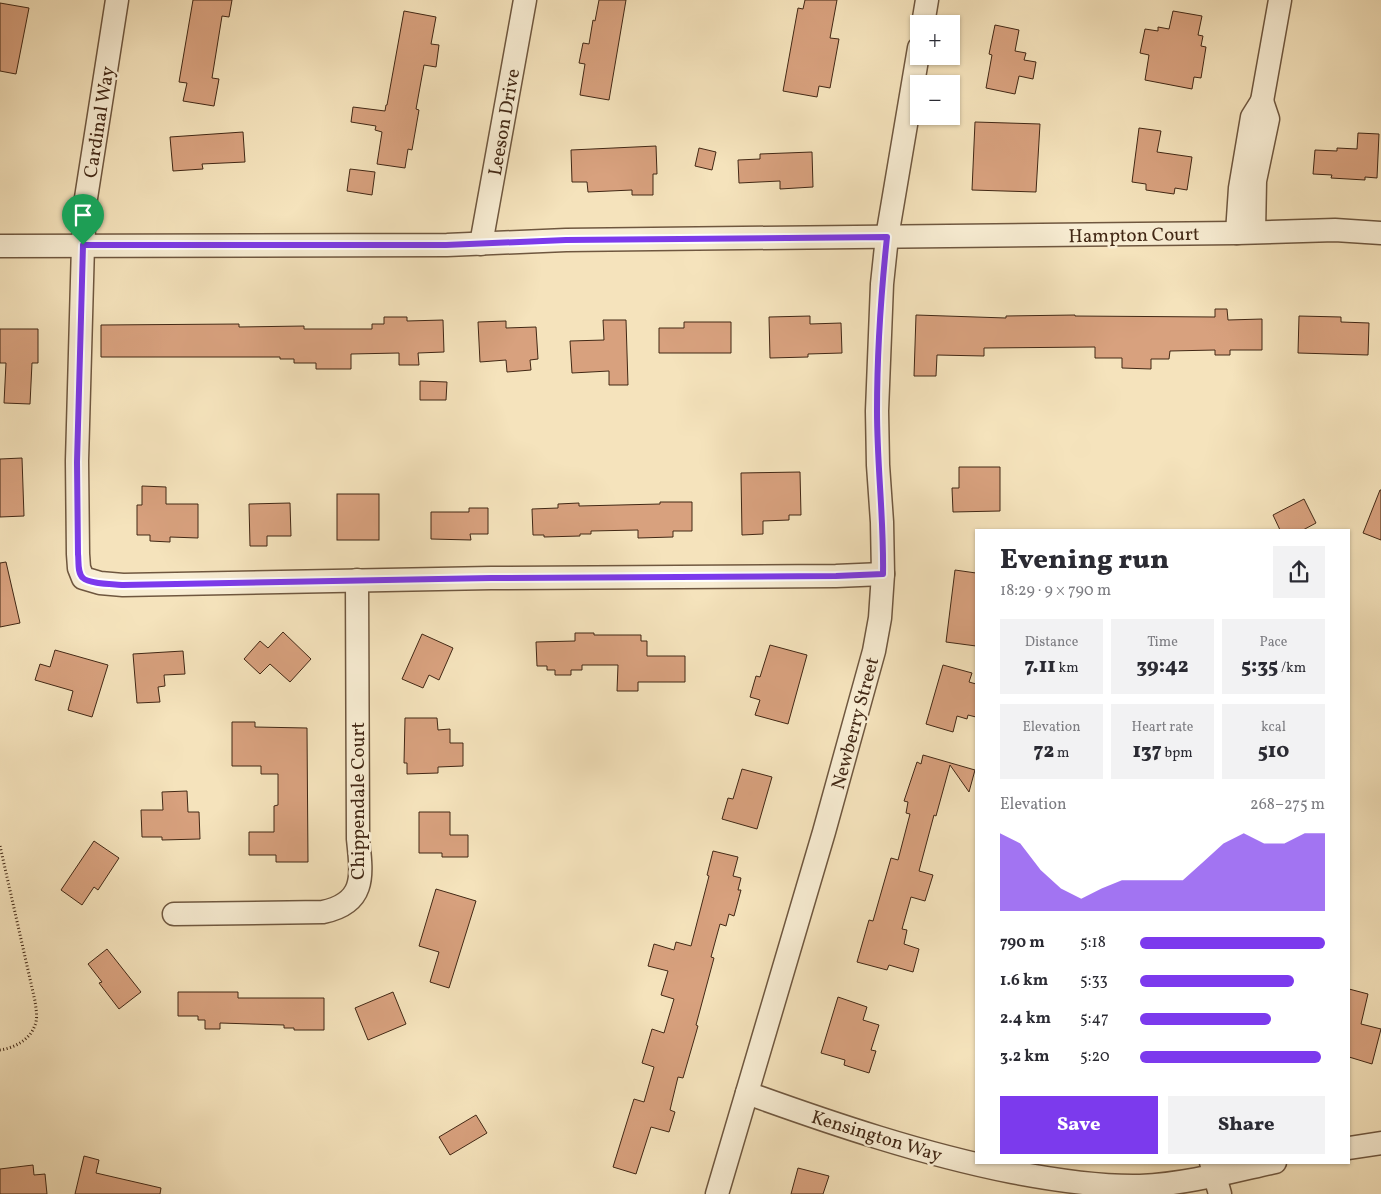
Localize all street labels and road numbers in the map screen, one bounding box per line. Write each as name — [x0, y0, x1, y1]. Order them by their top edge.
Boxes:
street label: Cardinal Way — [78, 65, 122, 180]
street label: Leeson Drive — [483, 67, 527, 178]
street label: Hampton Court — [1068, 222, 1200, 250]
street label: Newberry Street — [826, 654, 886, 793]
street label: Chippendale Court — [346, 722, 372, 880]
street label: Kensington Way — [808, 1105, 945, 1169]

